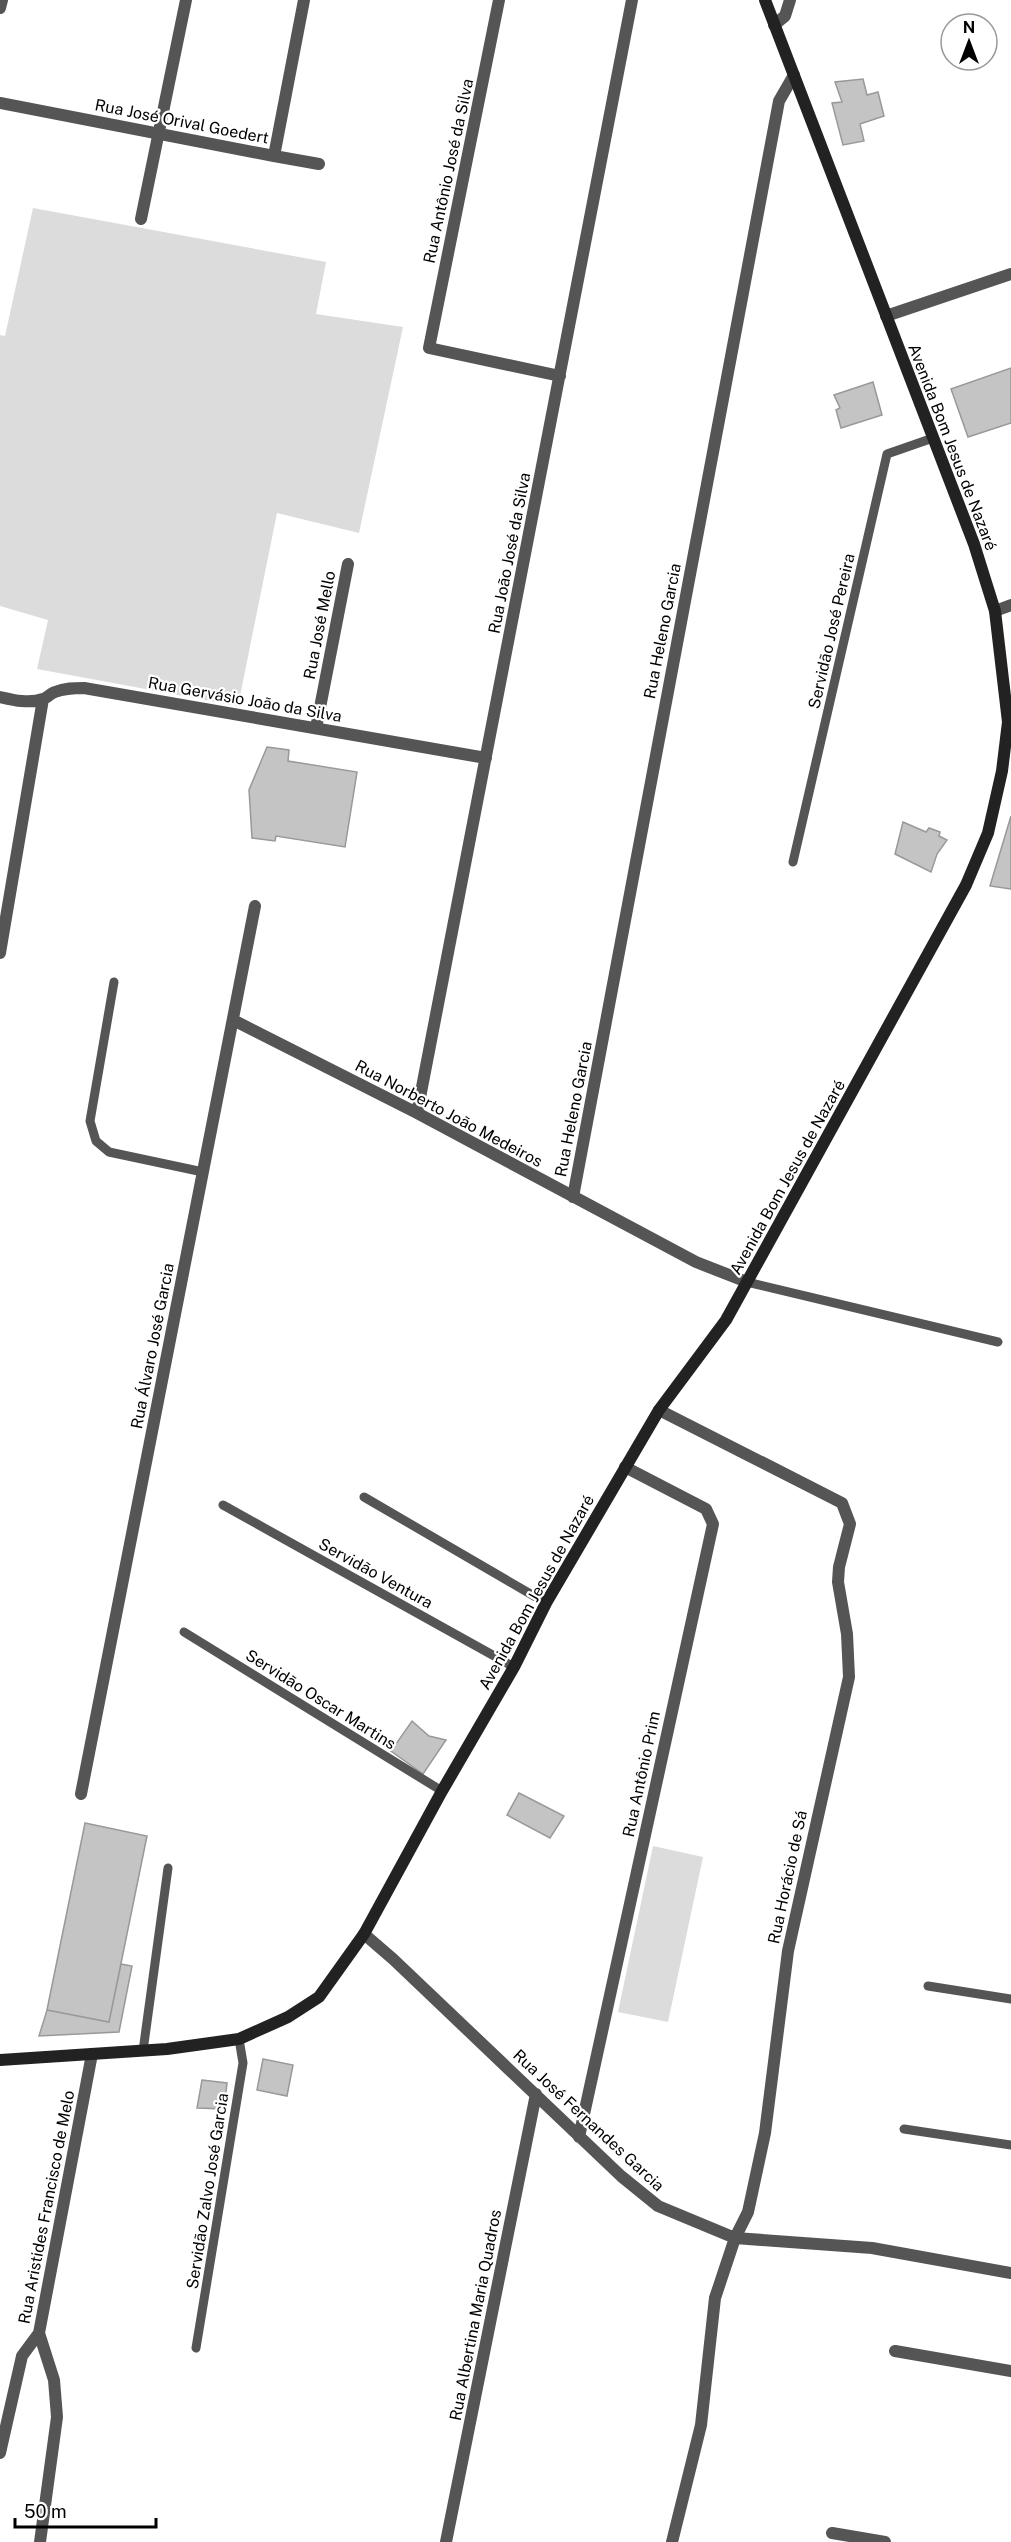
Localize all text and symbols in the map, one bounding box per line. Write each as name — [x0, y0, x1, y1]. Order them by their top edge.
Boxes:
north arrow — [939, 12, 999, 72]
text: N — [963, 18, 975, 37]
street label: Rua Antônio José da Silva — [420, 77, 477, 265]
street label: Rua José Orival Goedert — [93, 95, 271, 148]
street label: Avenida Bom Jesus de Nazaré — [904, 341, 1001, 553]
street label: Rua João José da Silva — [485, 471, 534, 635]
street label: Servidão José Pereira — [804, 552, 859, 711]
street label: Rua Heleno Garcia — [640, 562, 685, 700]
street label: Rua José Mello — [300, 569, 339, 681]
street label: Rua Gervásio João da Silva — [147, 673, 343, 726]
street label: Rua Heleno Garcia — [551, 1040, 596, 1178]
street label: Rua Norberto João Medeiros — [352, 1056, 546, 1171]
street label: Avenida Bom Jesus de Nazaré — [726, 1077, 849, 1278]
street label: Rua Álvaro José Garcia — [126, 1261, 178, 1431]
street label: Avenida Bom Jesus de Nazaré — [475, 1492, 598, 1693]
street label: Servidão Ventura — [315, 1534, 436, 1613]
street label: Servidão Oscar Martins — [242, 1645, 399, 1753]
street label: Rua Antônio Prim — [619, 1709, 664, 1839]
street label: Rua Horácio de Sá — [764, 1809, 811, 1946]
street label: Rua José Fernandes Garcia — [509, 2045, 668, 2195]
street label: Rua Aristides Francisco de Melo — [15, 2089, 78, 2325]
street label: Servidão Zalvo José Garcia — [183, 2092, 232, 2290]
street label: Rua Albertina Maria Quadros — [446, 2208, 505, 2422]
scale bar — [15, 2491, 156, 2529]
text: 50 m — [24, 2501, 67, 2522]

